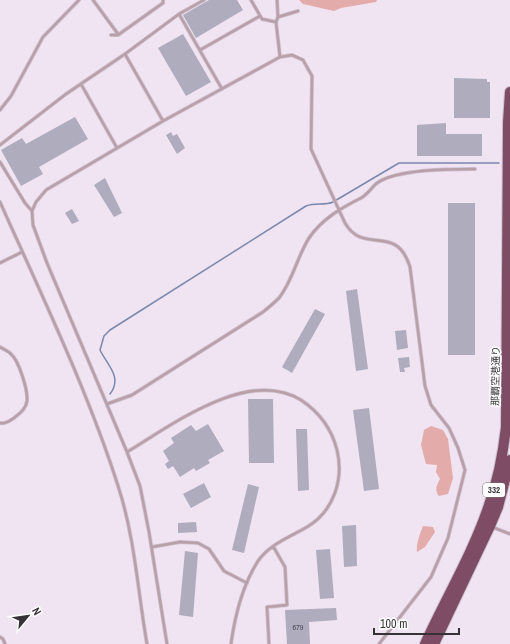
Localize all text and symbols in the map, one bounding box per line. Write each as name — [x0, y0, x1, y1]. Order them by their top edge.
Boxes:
street label: 那覇空港通り — [488, 346, 503, 406]
road number: 332 — [483, 483, 505, 497]
north arrow — [8, 596, 48, 636]
text: N — [29, 605, 44, 617]
scale bar — [374, 610, 459, 636]
text: 100 m — [380, 616, 407, 632]
house number: 679 — [293, 622, 304, 632]

